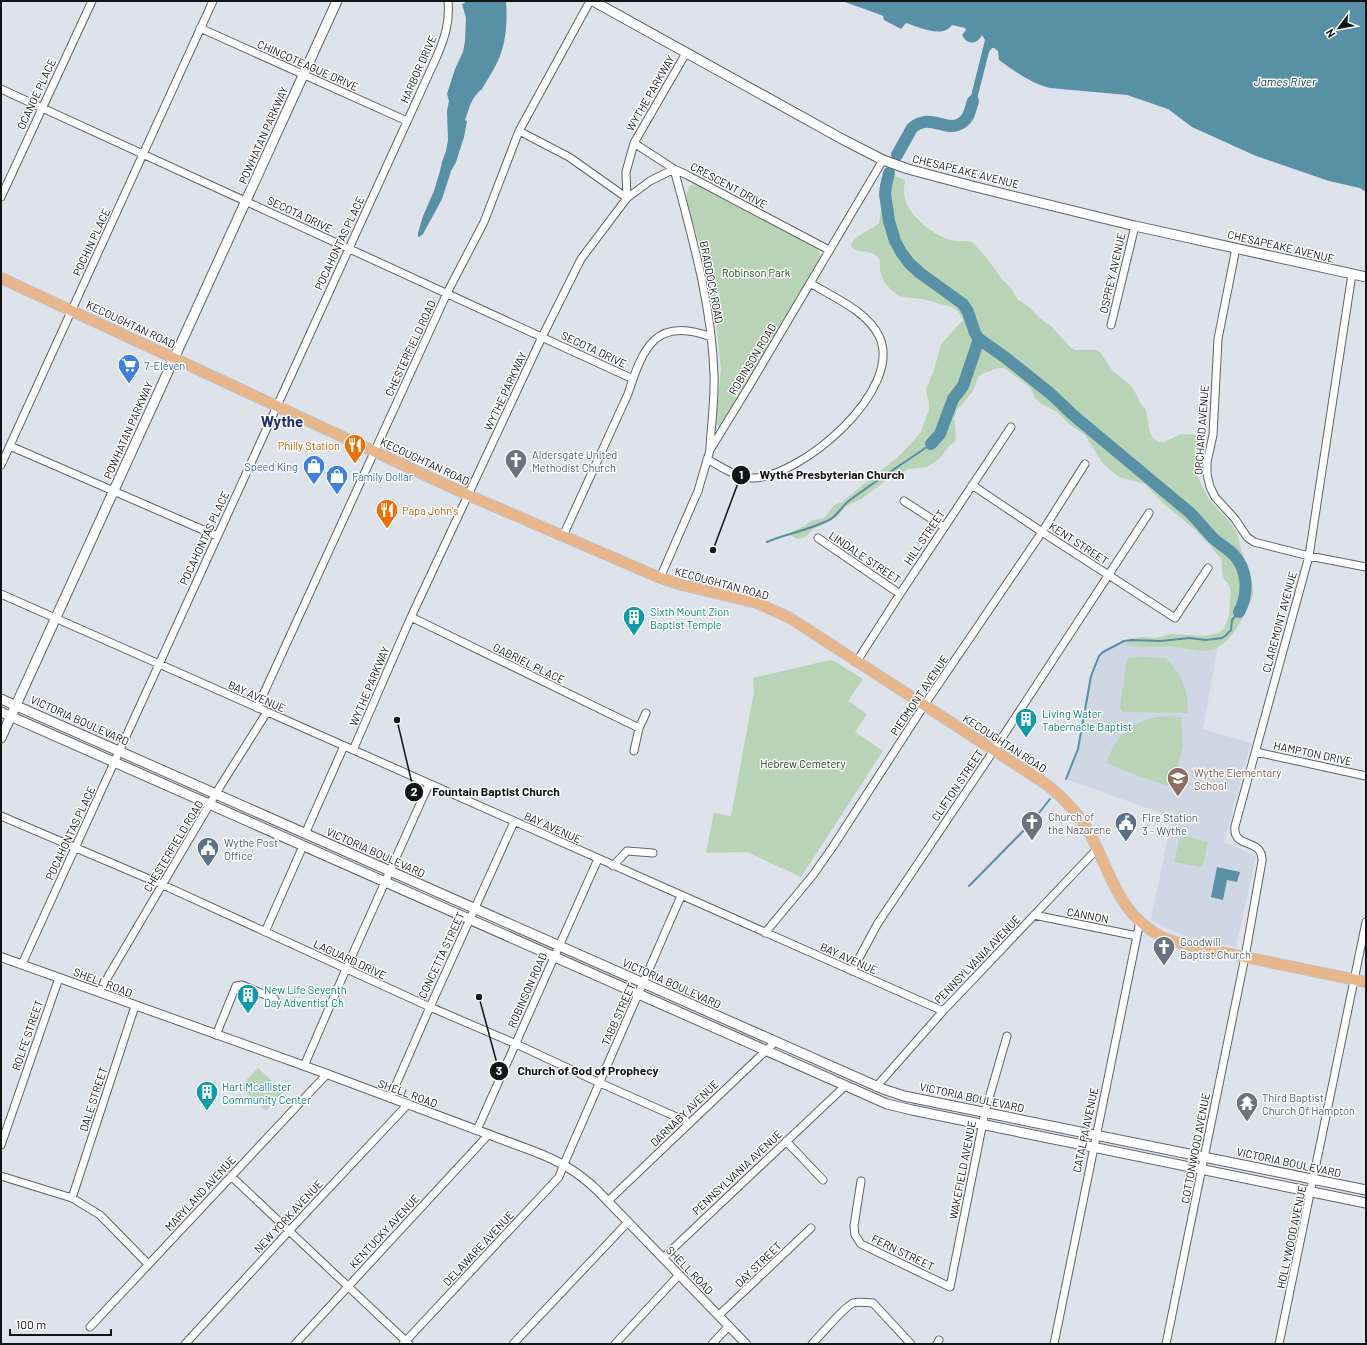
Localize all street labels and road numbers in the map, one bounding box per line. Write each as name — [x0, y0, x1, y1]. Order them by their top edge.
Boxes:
street label: HARBOR DRIVE — [397, 33, 439, 105]
street label: CHINCOTEAGUE DRIVE — [256, 37, 361, 93]
street label: WYTHE PARKWAY — [623, 53, 677, 133]
street label: OCANOE PLACE — [14, 56, 58, 131]
street label: POWHATAN PARKWAY — [236, 84, 290, 186]
street label: CHESAPEAKE AVENUE — [911, 151, 1021, 191]
street label: CRESCENT DRIVE — [688, 159, 770, 211]
street label: SECOTA DRIVE — [265, 193, 335, 235]
street label: POCAHONTAS PLACE — [312, 194, 367, 292]
street label: POCHIN PLACE — [70, 206, 112, 278]
street label: CHESAPEAKE AVENUE — [1226, 227, 1336, 265]
street label: OSPREY AVENUE — [1096, 231, 1128, 314]
street label: BRADDOCK ROAD — [698, 240, 726, 325]
street label: KECOUGHTAN ROAD — [84, 298, 178, 350]
street label: CHESTERFIELD ROAD — [382, 298, 438, 398]
street label: ROBINSON ROAD — [726, 321, 778, 397]
street label: SECOTA DRIVE — [559, 328, 629, 370]
street label: WYTHE PARKWAY — [481, 350, 529, 432]
street label: POWHATAN PARKWAY — [101, 379, 155, 481]
street label: ORCHARD AVENUE — [1191, 384, 1211, 475]
street label: KECOUGHTAN ROAD — [378, 435, 472, 487]
street label: POCAHONTAS PLACE — [177, 489, 232, 587]
street label: HILL STREET — [901, 507, 947, 567]
street label: KENT STREET — [1047, 519, 1111, 567]
street label: LINDALE STREET — [827, 528, 903, 586]
street label: KECOUGHTAN ROAD — [674, 564, 771, 602]
street label: CLAREMONT AVENUE — [1259, 570, 1299, 674]
street label: GABRIEL PLACE — [491, 640, 567, 686]
street label: WYTHE PARKWAY — [346, 644, 392, 728]
street label: PIEDMONT AVENUE — [887, 652, 951, 738]
street label: BAY AVENUE — [226, 678, 288, 715]
street label: VICTORIA BOULEVARD — [29, 692, 131, 748]
street label: KECOUGHTAN ROAD — [961, 711, 1049, 775]
street label: HAMPTON DRIVE — [1273, 738, 1354, 768]
street label: CLIFTON STREET — [928, 747, 986, 823]
street label: POCAHONTAS PLACE — [43, 784, 98, 882]
street label: CHESTERFIELD ROAD — [141, 798, 206, 894]
street label: BAY AVENUE — [522, 809, 584, 846]
street label: VICTORIA BOULEVARD — [325, 824, 427, 880]
street label: CANNON — [1066, 905, 1110, 925]
street label: CONCETTA STREET — [415, 910, 467, 1000]
street label: PENNSYLVANIA AVENUE — [931, 912, 1023, 1006]
street label: LAGUARD DRIVE — [312, 936, 389, 982]
street label: BAY AVENUE — [818, 940, 880, 977]
street label: ROBINSON ROAD — [505, 950, 549, 1030]
street label: VICTORIA BOULEVARD — [621, 955, 723, 1011]
street label: SHELL ROAD — [72, 965, 134, 999]
street label: TABB STREET — [598, 981, 638, 1047]
street label: ROLFE STREET — [9, 998, 45, 1072]
street label: DALE STREET — [76, 1065, 110, 1133]
street label: SHELL ROAD — [377, 1076, 440, 1110]
street label: DARNABY AVENUE — [647, 1077, 721, 1149]
street label: VICTORIA BOULEVARD — [919, 1080, 1026, 1114]
street label: CATALPA AVENUE — [1070, 1086, 1100, 1174]
street label: COTTONWOOD AVENUE — [1178, 1091, 1212, 1204]
street label: WAKEFIELD AVENUE — [946, 1119, 978, 1220]
street label: PENNSYLVANIA AVENUE — [689, 1127, 785, 1217]
street label: VICTORIA BOULEVARD — [1236, 1145, 1343, 1179]
street label: MARYLAND AVENUE — [162, 1153, 238, 1233]
street label: NEW YORK AVENUE — [251, 1177, 325, 1255]
street label: HOLLYWOOD AVENUE — [1274, 1184, 1308, 1290]
street label: KENTUCKY AVENUE — [346, 1191, 422, 1271]
street label: DELAWARE AVENUE — [440, 1208, 516, 1288]
street label: FERN STREET — [870, 1231, 936, 1273]
street label: DAY STREET — [732, 1239, 784, 1289]
street label: SHELL ROAD — [664, 1243, 716, 1297]

